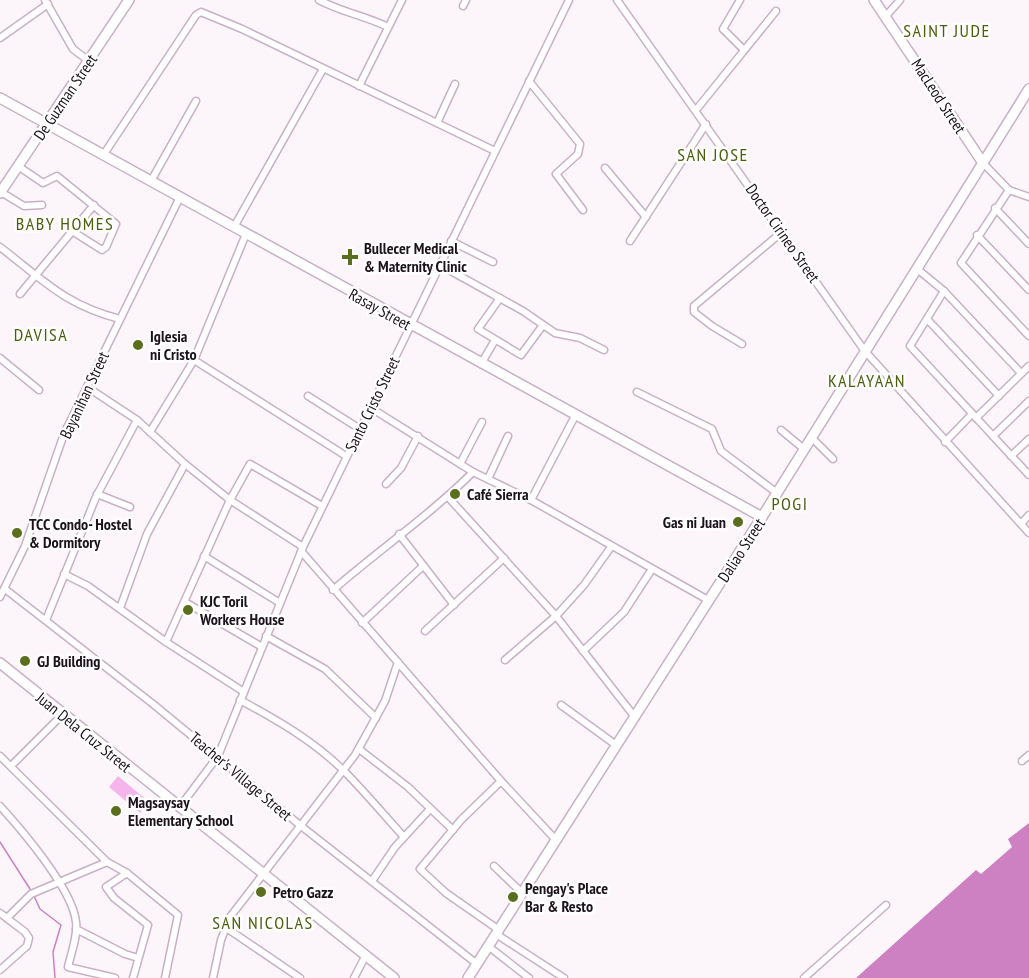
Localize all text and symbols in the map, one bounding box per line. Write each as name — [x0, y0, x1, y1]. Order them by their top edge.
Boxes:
district label: SAINT JUDE — [903, 19, 991, 42]
street label: De Guzman Street — [29, 50, 101, 144]
street label: MacLeod Street — [907, 55, 971, 138]
district label: SAN JOSE — [677, 143, 749, 166]
street label: Doctor Cirineo Street — [742, 180, 825, 287]
district label: BABY HOMES — [16, 212, 114, 235]
place label: Bullecer Medical & Maternity Clinic — [364, 238, 467, 276]
marker: Bullecer Medical & Maternity Clinic — [341, 248, 359, 266]
street label: Rasay Street — [345, 284, 415, 335]
district label: DAVISA — [14, 323, 68, 346]
place label: Iglesia ni Cristo — [150, 326, 197, 364]
marker: Iglesia ni Cristo — [131, 338, 145, 352]
street label: Bayanihan Street — [55, 348, 113, 442]
street label: Santo Cristo Street — [340, 353, 404, 455]
district label: KALAYAAN — [828, 369, 906, 392]
place label: Café Sierra — [467, 484, 529, 504]
marker: Café Sierra — [448, 487, 462, 501]
district label: POGI — [772, 492, 808, 515]
place label: Gas ni Juan — [663, 512, 726, 532]
place label: TCC Condo- Hostel & Dormitory — [29, 514, 132, 552]
street label: Daliao Street — [713, 514, 769, 586]
marker: Gas ni Juan — [731, 515, 745, 529]
marker: TCC Condo- Hostel & Dormitory — [10, 526, 24, 540]
place label: KJC Toril Workers House — [199, 591, 285, 629]
marker: KJC Toril Workers House — [181, 603, 195, 617]
place label: GJ Building — [37, 651, 100, 671]
marker: GJ Building — [18, 654, 32, 668]
street label: Juan Dela Cruz Street — [32, 687, 136, 777]
street label: Teacher's Village Street — [186, 727, 297, 825]
place label: Magsaysay Elementary School — [128, 792, 233, 830]
marker: Magsaysay Elementary School — [109, 804, 123, 818]
place label: Pengay's Place Bar & Resto — [525, 878, 608, 916]
place label: Petro Gazz — [273, 882, 333, 902]
marker: Petro Gazz — [254, 885, 268, 899]
marker: Pengay's Place Bar & Resto — [506, 890, 520, 904]
district label: SAN NICOLAS — [212, 911, 314, 934]

